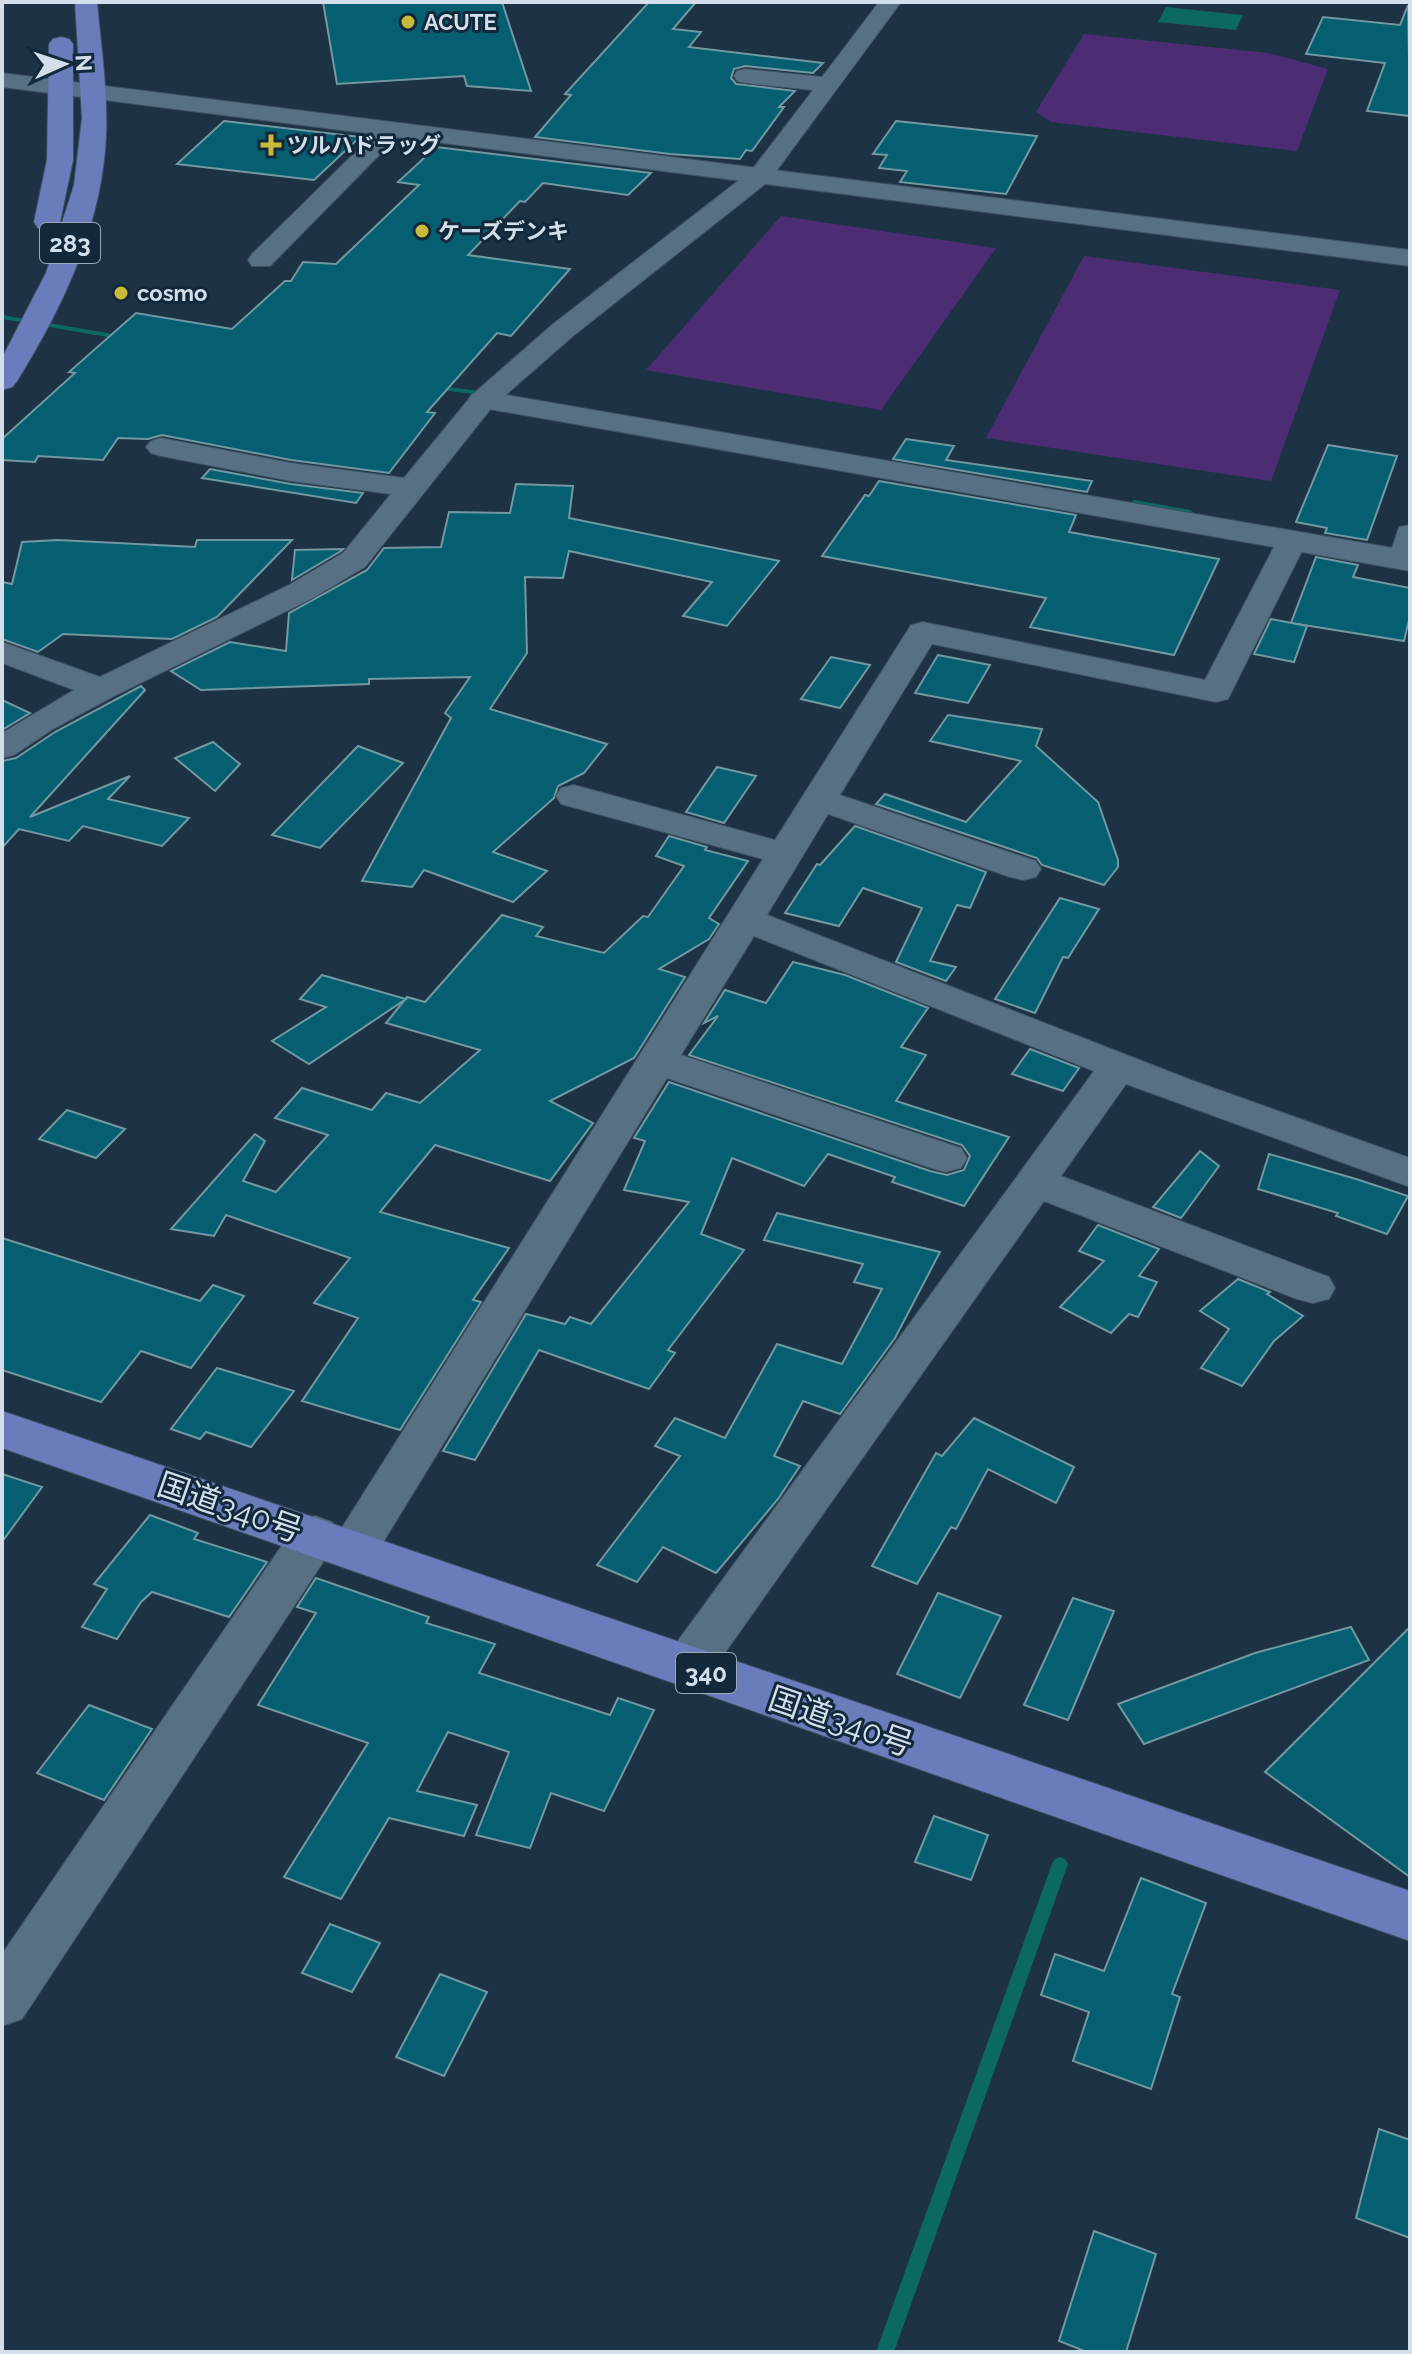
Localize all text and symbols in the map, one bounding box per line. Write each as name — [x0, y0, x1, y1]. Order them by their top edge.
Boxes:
place label: ACUTE — [424, 9, 497, 35]
marker: ACUTE — [399, 13, 417, 31]
north arrow — [24, 24, 104, 104]
text: N — [71, 54, 97, 72]
place label: ツルハドラッグ — [287, 132, 441, 158]
marker: ツルハドラッグ — [262, 136, 280, 154]
place label: ケーズデンキ — [438, 218, 569, 244]
marker: ケーズデンキ — [413, 222, 431, 240]
road number: 283 — [40, 223, 100, 263]
place label: cosmo — [137, 280, 207, 306]
marker: cosmo — [112, 284, 130, 302]
street label: 国道340号 — [153, 1465, 307, 1549]
road number: 340 — [676, 1653, 736, 1693]
street label: 国道340号 — [764, 1679, 918, 1763]

